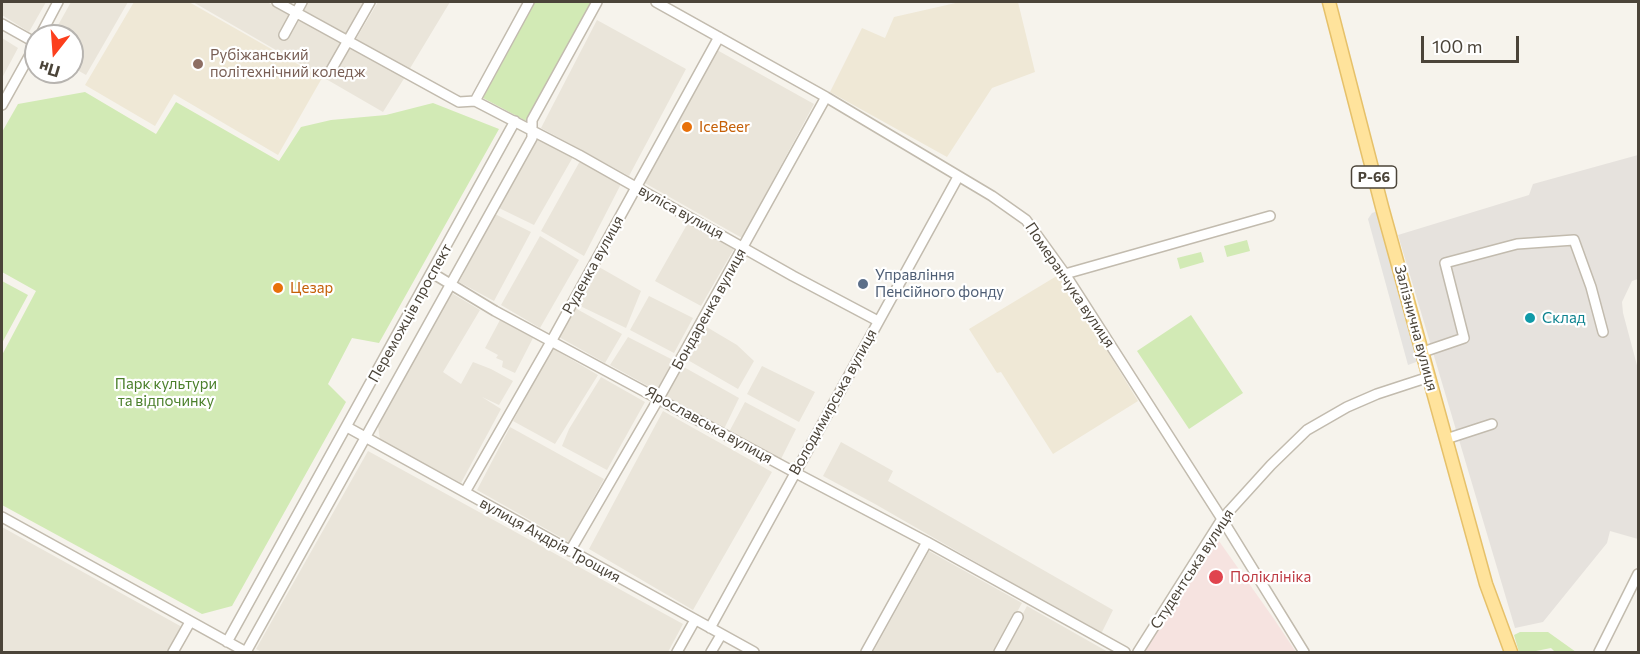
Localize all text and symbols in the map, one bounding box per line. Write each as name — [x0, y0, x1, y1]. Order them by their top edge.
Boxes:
north arrow — [24, 24, 84, 84]
scale bar — [1424, 24, 1522, 62]
text: 100 m — [1432, 35, 1482, 57]
place label: Рубіжанський політехнічний коледж — [210, 46, 366, 81]
marker: Рубіжанський політехнічний коледж — [191, 57, 205, 71]
text: Пн — [36, 58, 62, 82]
place label: IceBeer — [699, 118, 750, 136]
marker: IceBeer — [680, 120, 694, 134]
road number: Р-66 — [1352, 166, 1396, 188]
street label: вуліса вулиця — [635, 181, 727, 243]
street label: Руденка вулиця — [559, 213, 627, 317]
street label: Померанчука вулиця — [1021, 219, 1119, 351]
street label: Переможців проспект — [364, 241, 456, 385]
street label: Бондаренка вулиця — [668, 245, 750, 373]
street label: Залізнична вулиця — [1391, 263, 1441, 393]
place label: Управління Пенсійного фонду — [875, 266, 1004, 301]
marker: Управління Пенсійного фонду — [856, 277, 870, 291]
place label: Цезар — [290, 279, 333, 297]
marker: Цезар — [271, 281, 285, 295]
place label: Склад — [1542, 309, 1586, 327]
marker: Склад — [1523, 311, 1537, 325]
street label: Володимирська вулиця — [785, 326, 881, 478]
park label: Парк культури та відпочинку — [115, 375, 217, 410]
street label: Ярославська вулиця — [642, 383, 776, 467]
street label: вулиця Андрія Трощия — [476, 494, 624, 586]
street label: Студентська вулиця — [1146, 506, 1238, 632]
marker: Поліклініка — [1207, 568, 1225, 586]
place label: Поліклініка — [1230, 568, 1311, 586]

